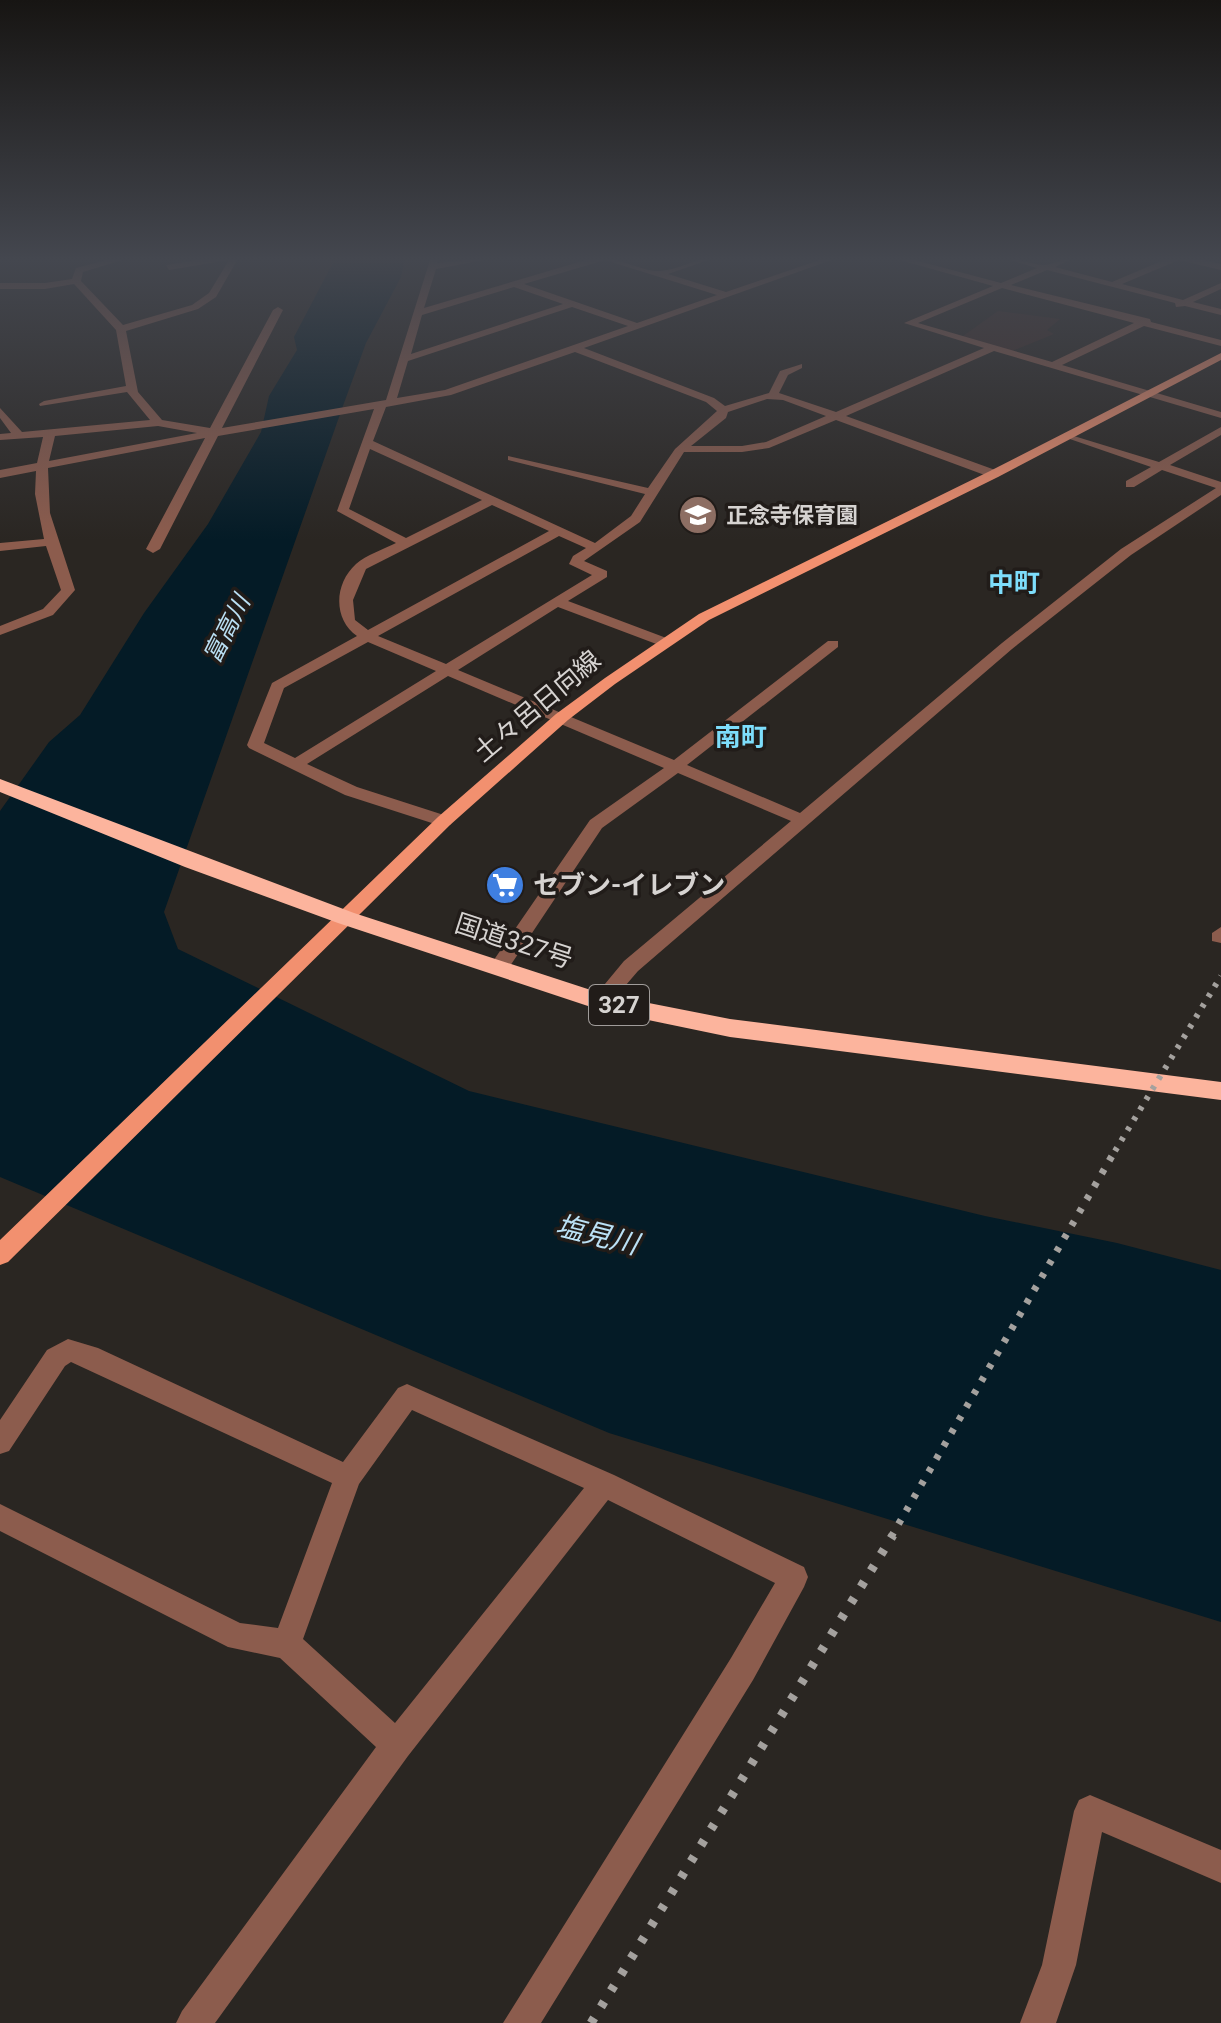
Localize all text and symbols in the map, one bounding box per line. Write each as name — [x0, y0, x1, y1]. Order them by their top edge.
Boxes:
school or university icon: 正念寺保育園 — [677, 494, 719, 536]
place label: 正念寺保育園 — [726, 503, 858, 528]
district label: 中町 — [988, 568, 1040, 598]
water label: 富高川 — [198, 588, 257, 667]
street label: 土々呂日向線 — [468, 644, 606, 768]
district label: 南町 — [715, 722, 767, 752]
supermarket icon: セブン-イレブン — [484, 864, 526, 906]
place label: セブン-イレブン — [533, 870, 725, 900]
street label: 国道327号 — [451, 908, 577, 974]
road number: 327 — [589, 985, 649, 1025]
water label: 塩見川 — [552, 1209, 645, 1262]

